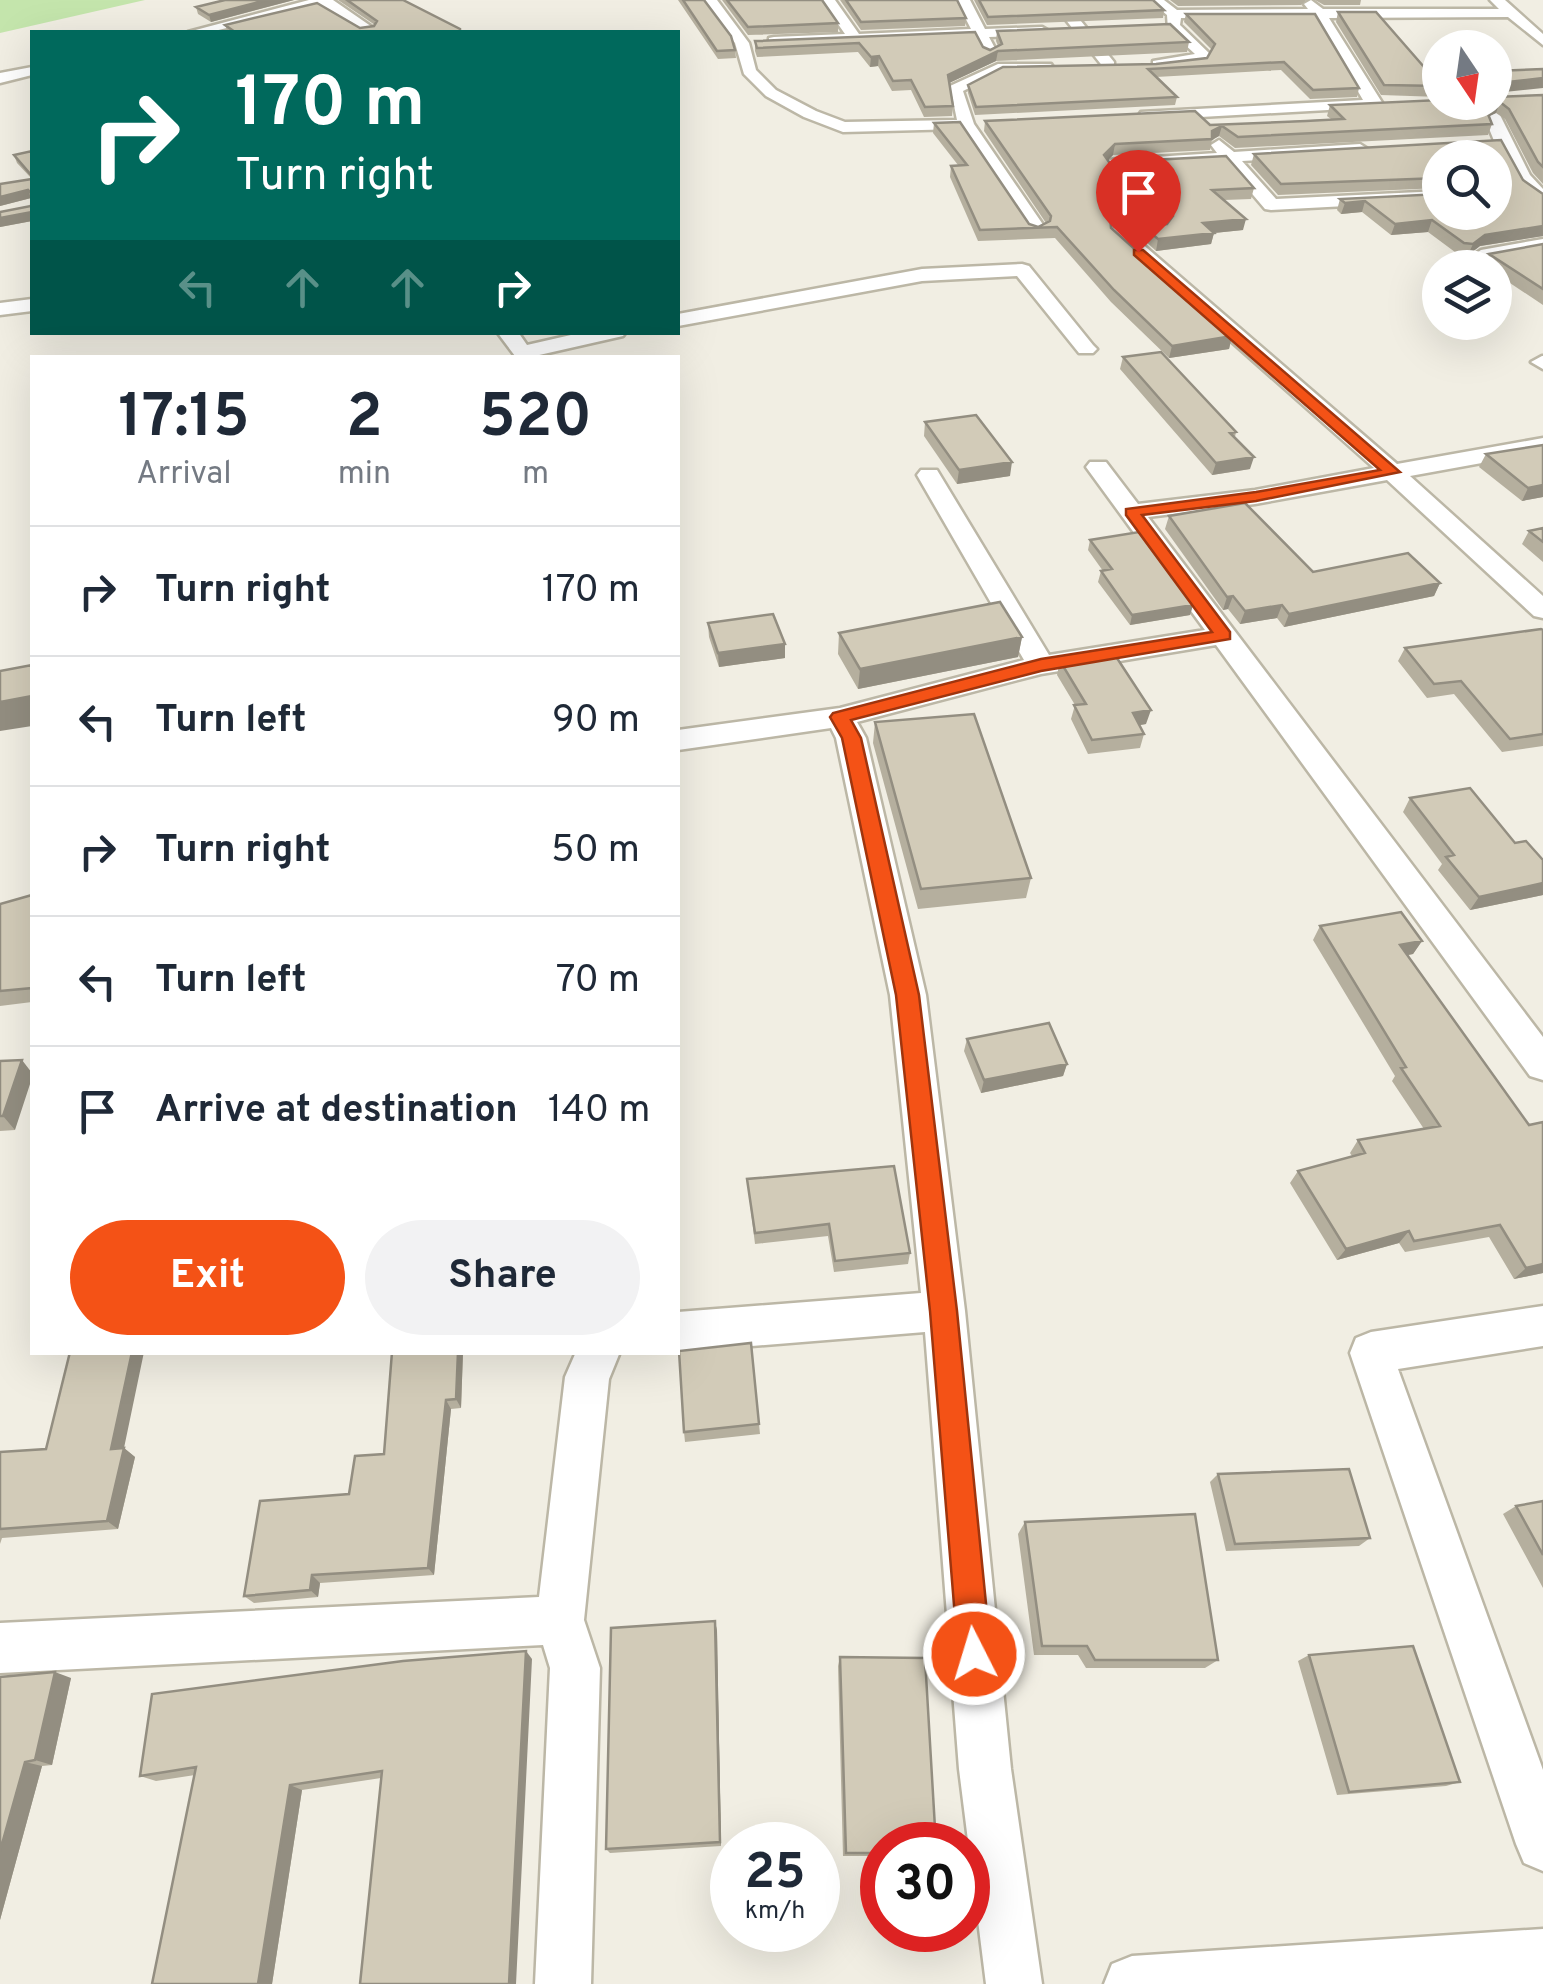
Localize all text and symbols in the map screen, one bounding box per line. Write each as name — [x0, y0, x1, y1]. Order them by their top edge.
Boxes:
north arrow — [1422, 30, 1512, 120]
map controls — [1422, 30, 1512, 340]
text: 170 m — [235, 62, 425, 151]
icon: right — [70, 70, 200, 200]
button: search — [1422, 140, 1512, 230]
text: Turn right — [235, 149, 434, 206]
pin — [1096, 150, 1181, 253]
icon: arrive — [1111, 165, 1166, 220]
button: layers — [1422, 250, 1512, 340]
icon: left — [170, 260, 225, 315]
icon: ahead — [275, 260, 330, 315]
icon: ahead — [380, 260, 435, 315]
icon: right — [485, 260, 540, 315]
text: 17:15 — [118, 382, 250, 458]
text: 2 — [346, 382, 383, 458]
text: 520 — [479, 382, 592, 458]
text: Arrival — [136, 455, 232, 495]
text: min — [338, 455, 391, 495]
text: m — [522, 455, 549, 495]
icon: right — [70, 564, 125, 619]
text: Turn right — [155, 567, 330, 616]
text: 170 m — [542, 567, 640, 616]
icon: left — [70, 694, 125, 749]
text: Turn left — [155, 697, 307, 746]
text: 90 m — [552, 697, 640, 746]
icon: right — [70, 824, 125, 879]
text: Turn right — [155, 827, 330, 876]
text: 50 m — [551, 827, 640, 876]
icon: left — [70, 954, 125, 1009]
text: Turn left — [155, 957, 307, 1006]
text: 70 m — [556, 957, 640, 1006]
icon: arrive — [70, 1084, 125, 1139]
text: Arrive at destination — [155, 1087, 518, 1136]
text: 140 m — [548, 1087, 650, 1136]
button: Exit — [70, 1220, 345, 1335]
button: Share — [365, 1220, 640, 1335]
position arrow — [922, 1602, 1026, 1706]
speed limit sign: 30 — [860, 1822, 990, 1952]
text: 25 — [744, 1843, 806, 1906]
text: km/h — [745, 1896, 805, 1928]

